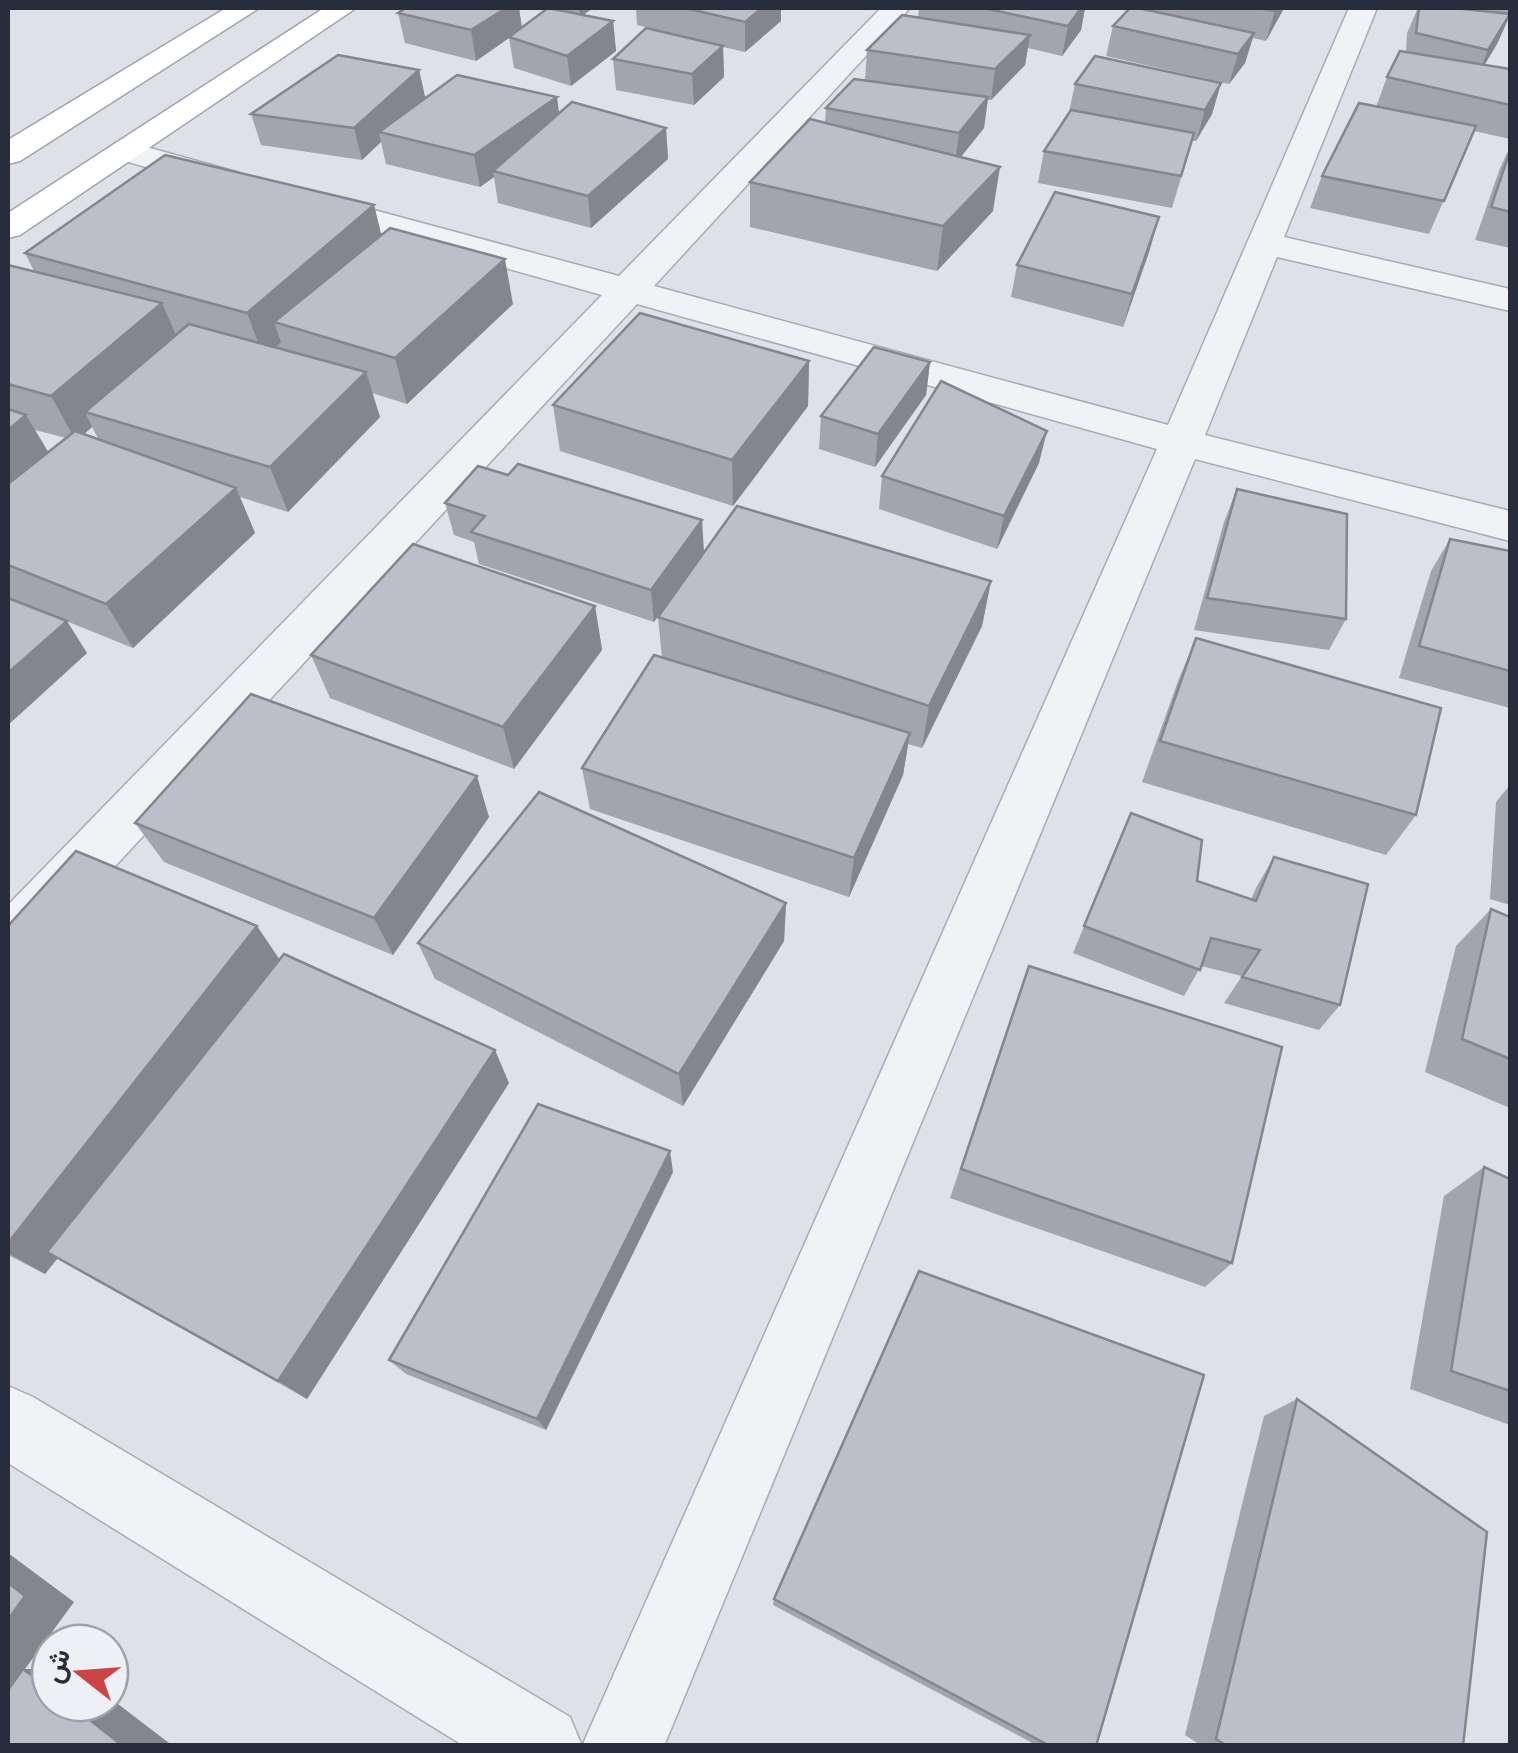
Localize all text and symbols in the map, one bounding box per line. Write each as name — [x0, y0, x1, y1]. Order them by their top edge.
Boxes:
north arrow — [30, 1623, 130, 1723]
text: ش — [33, 1644, 78, 1687]

